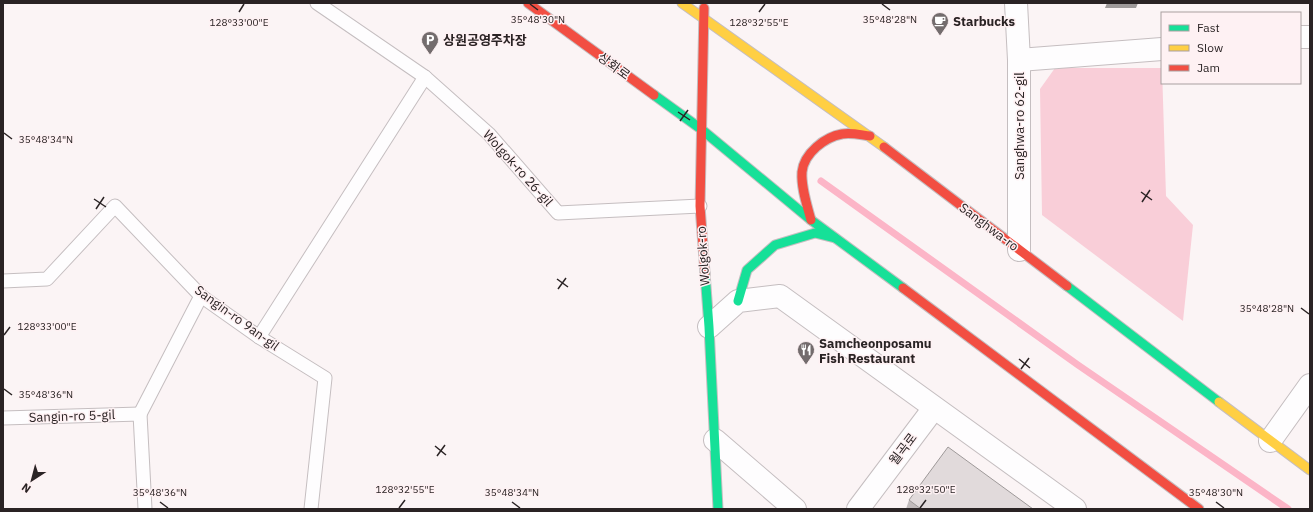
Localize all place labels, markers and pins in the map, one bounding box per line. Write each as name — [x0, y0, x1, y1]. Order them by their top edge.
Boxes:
cafe icon: Starbucks — [930, 11, 950, 36]
place label: Starbucks — [953, 13, 1015, 30]
parking icon: 상원공영주차장 — [420, 30, 440, 55]
place label: 상원공영주차장 — [443, 32, 527, 49]
place label: Samcheonposamu Fish Restaurant — [819, 335, 932, 367]
restaurant icon: Samcheonposamu Fish Restaurant — [796, 340, 816, 365]

